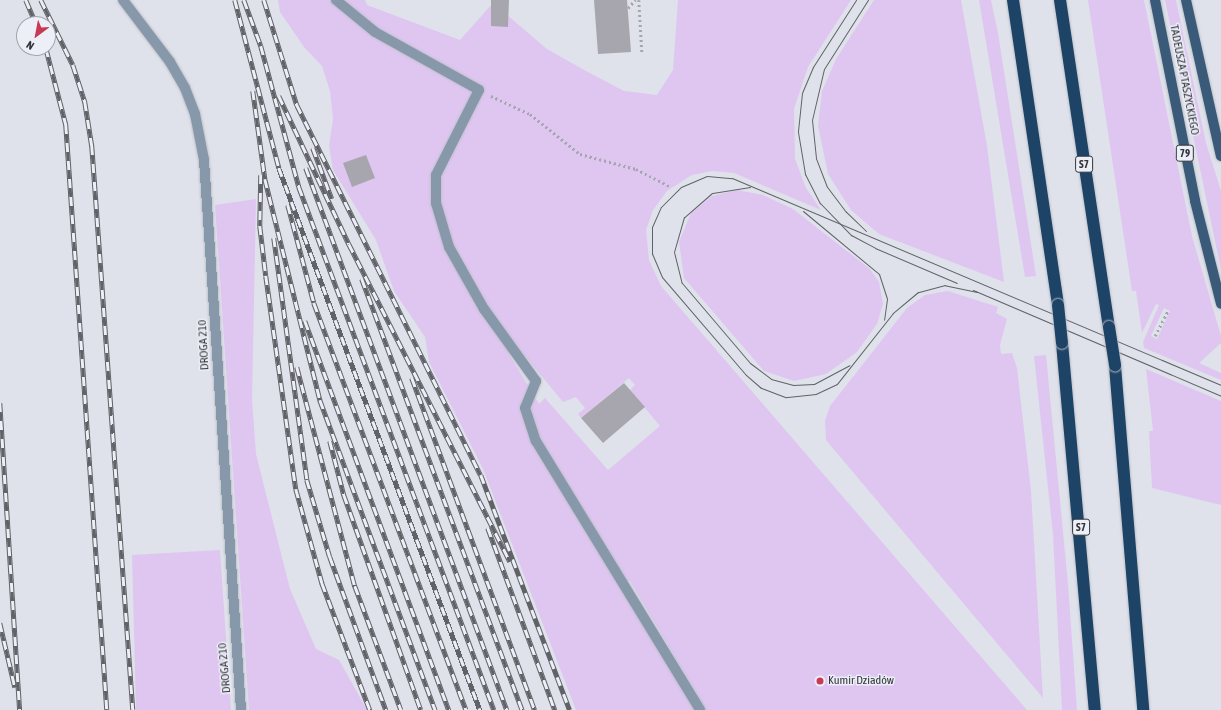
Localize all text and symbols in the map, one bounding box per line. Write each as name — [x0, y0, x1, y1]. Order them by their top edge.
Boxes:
north arrow — [16, 16, 56, 56]
street label: TADEUSZA PTASZYCKIEGO — [1166, 23, 1202, 137]
text: N — [24, 39, 36, 52]
road number: 79 — [1175, 144, 1195, 162]
road number: S7 — [1075, 155, 1093, 173]
street label: DROGA 210 — [195, 319, 213, 371]
road number: S7 — [1072, 518, 1090, 536]
street label: DROGA 210 — [216, 642, 234, 694]
place label: Kumir Dziadów — [828, 674, 894, 688]
marker: Kumir Dziadów — [815, 676, 825, 686]

